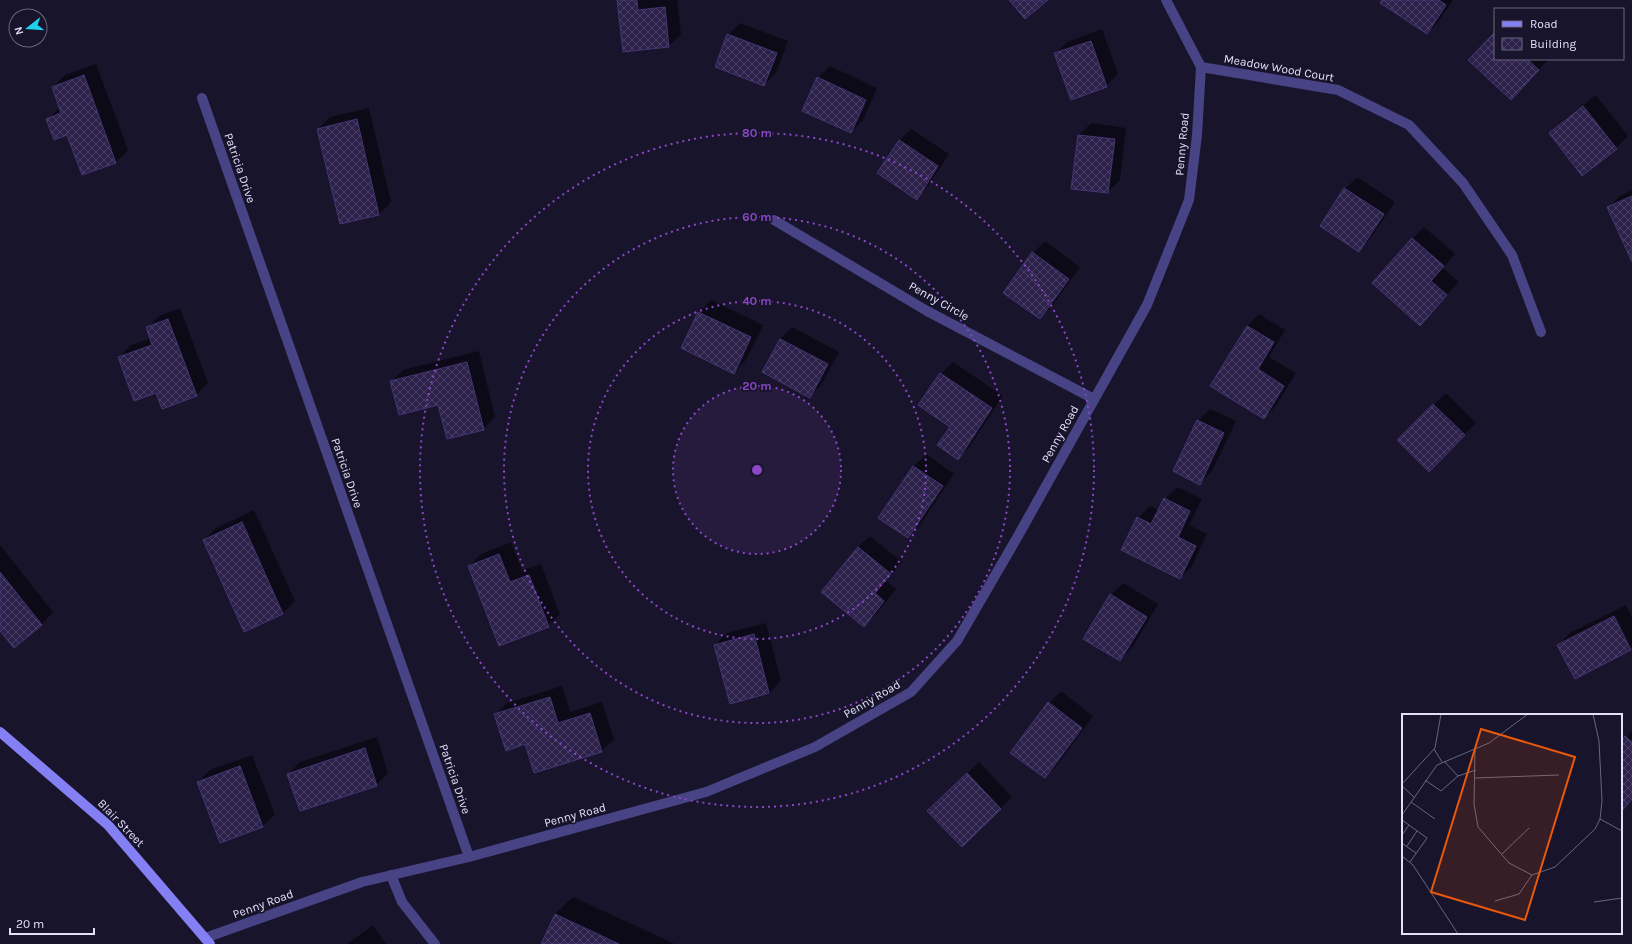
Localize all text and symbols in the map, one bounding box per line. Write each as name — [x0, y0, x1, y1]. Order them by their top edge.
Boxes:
north arrow — [8, 8, 48, 48]
legend — [1494, 8, 1624, 60]
text: Road — [1530, 17, 1558, 31]
text: N — [12, 25, 26, 36]
text: Building — [1530, 37, 1577, 51]
street label: Meadow Wood Court — [1223, 51, 1336, 85]
street label: Penny Road — [1172, 112, 1192, 176]
text: 80 m — [742, 126, 772, 140]
street label: Patricia Drive — [222, 131, 258, 205]
text: 60 m — [742, 210, 772, 224]
street label: Penny Circle — [906, 279, 972, 323]
text: 40 m — [742, 294, 772, 308]
text: 20 m — [742, 379, 772, 393]
street label: Penny Road — [1039, 403, 1081, 465]
street label: Patricia Drive — [329, 436, 365, 510]
centre of rings — [750, 463, 764, 477]
street label: Penny Road — [841, 677, 903, 721]
inset map — [1402, 714, 1622, 934]
street label: Patricia Drive — [437, 742, 473, 816]
street label: Blair Street — [95, 796, 148, 850]
street label: Penny Road — [543, 800, 607, 830]
street label: Penny Road — [231, 887, 295, 921]
scale bar — [10, 910, 94, 936]
text: 20 m — [16, 917, 44, 931]

